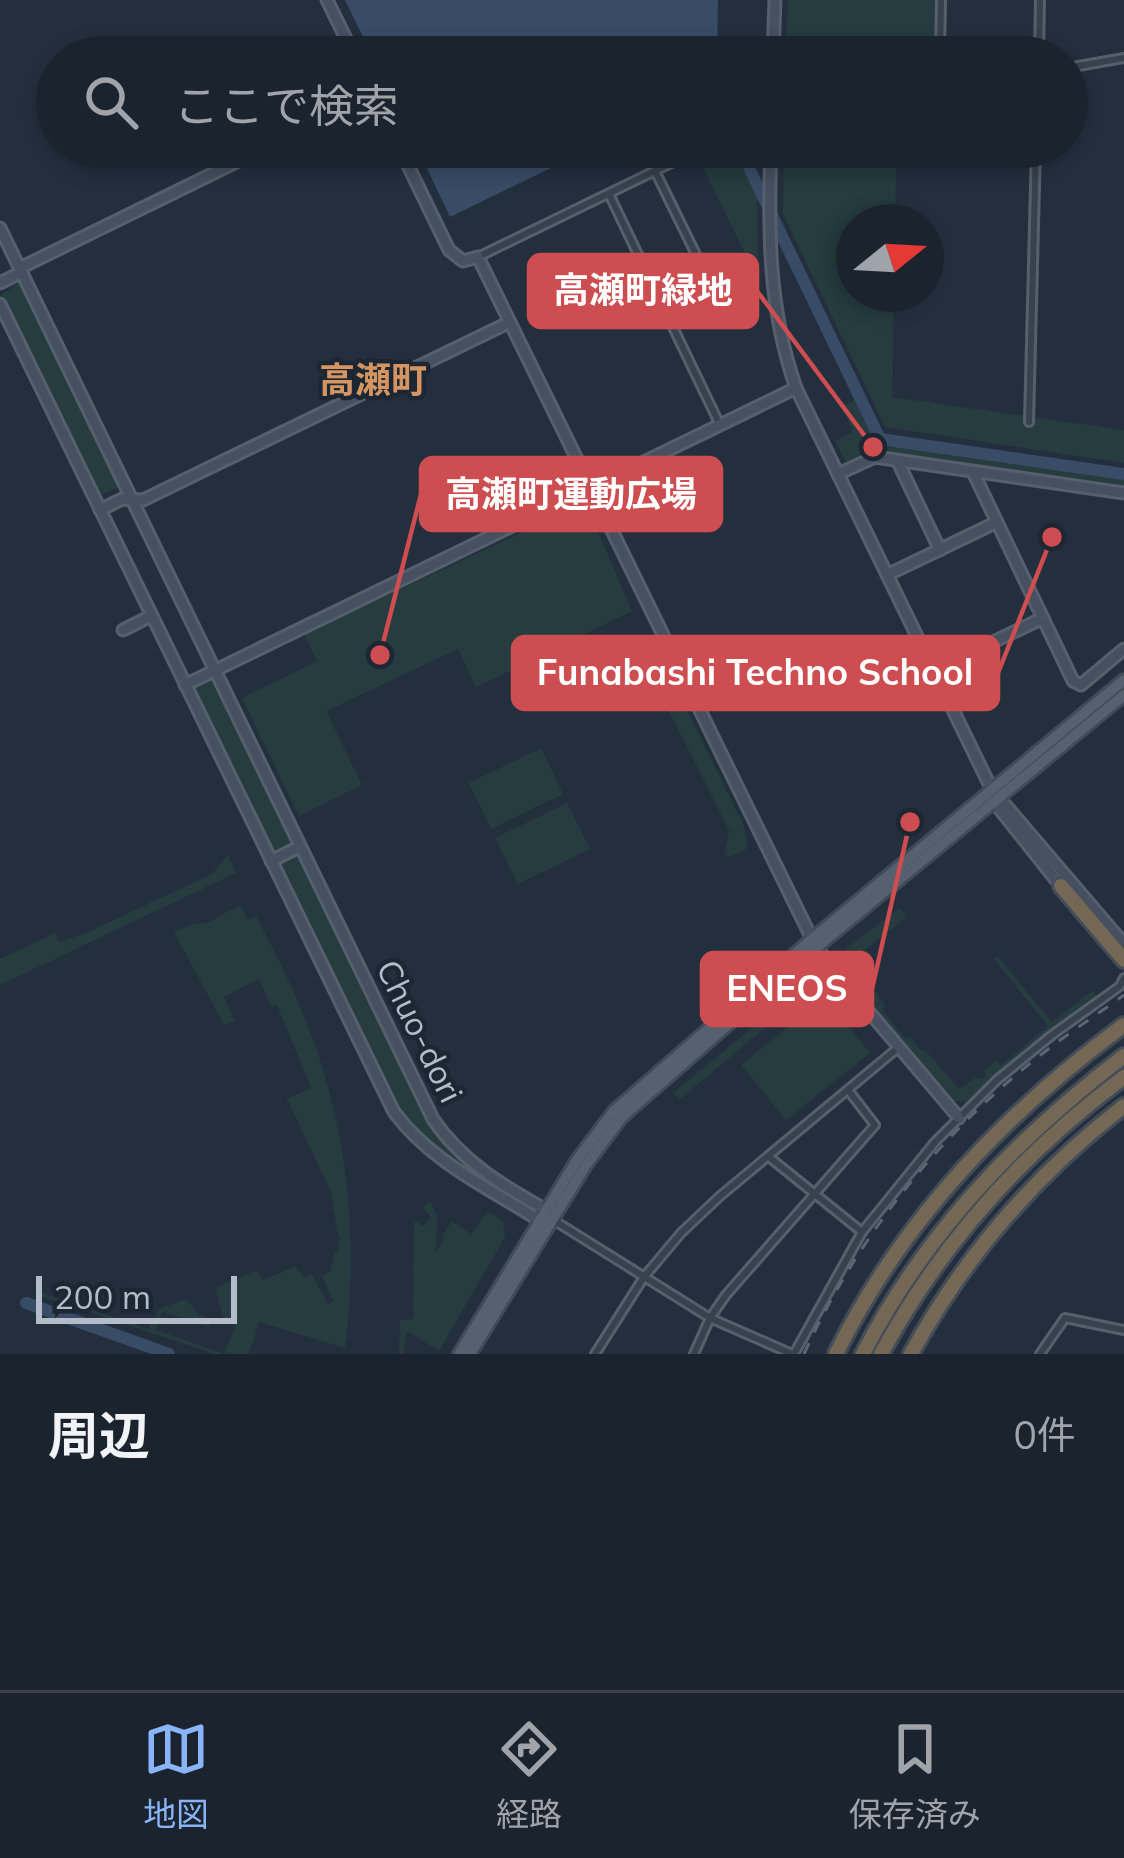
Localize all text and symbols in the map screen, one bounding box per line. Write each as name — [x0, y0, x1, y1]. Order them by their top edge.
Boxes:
search box — [36, 36, 1088, 168]
icon: search — [78, 69, 144, 135]
text: ここで検索 — [174, 77, 399, 133]
north arrow — [836, 204, 944, 312]
callout: 高瀬町緑地 — [529, 255, 757, 327]
text: 高瀬町緑地 — [553, 267, 733, 312]
district label: 高瀬町 — [319, 357, 427, 402]
callout: 高瀬町運動広場 — [421, 458, 721, 530]
text: 高瀬町運動広場 — [445, 471, 697, 516]
callout: Funabashi Techno School — [513, 637, 998, 709]
text: Funabashi Techno School — [537, 649, 973, 694]
street label: Chuo-dori — [368, 953, 472, 1109]
callout: ENEOS — [702, 953, 872, 1025]
text: ENEOS — [726, 965, 848, 1010]
scale bar — [36, 1270, 237, 1323]
text: 200 m — [54, 1276, 151, 1317]
text: 周辺 — [48, 1403, 150, 1467]
text: 0件 — [1014, 1410, 1076, 1459]
tab: 地図 — [143, 1716, 209, 1836]
tab: 経路 — [496, 1716, 562, 1836]
tab: 保存済み — [849, 1716, 981, 1836]

